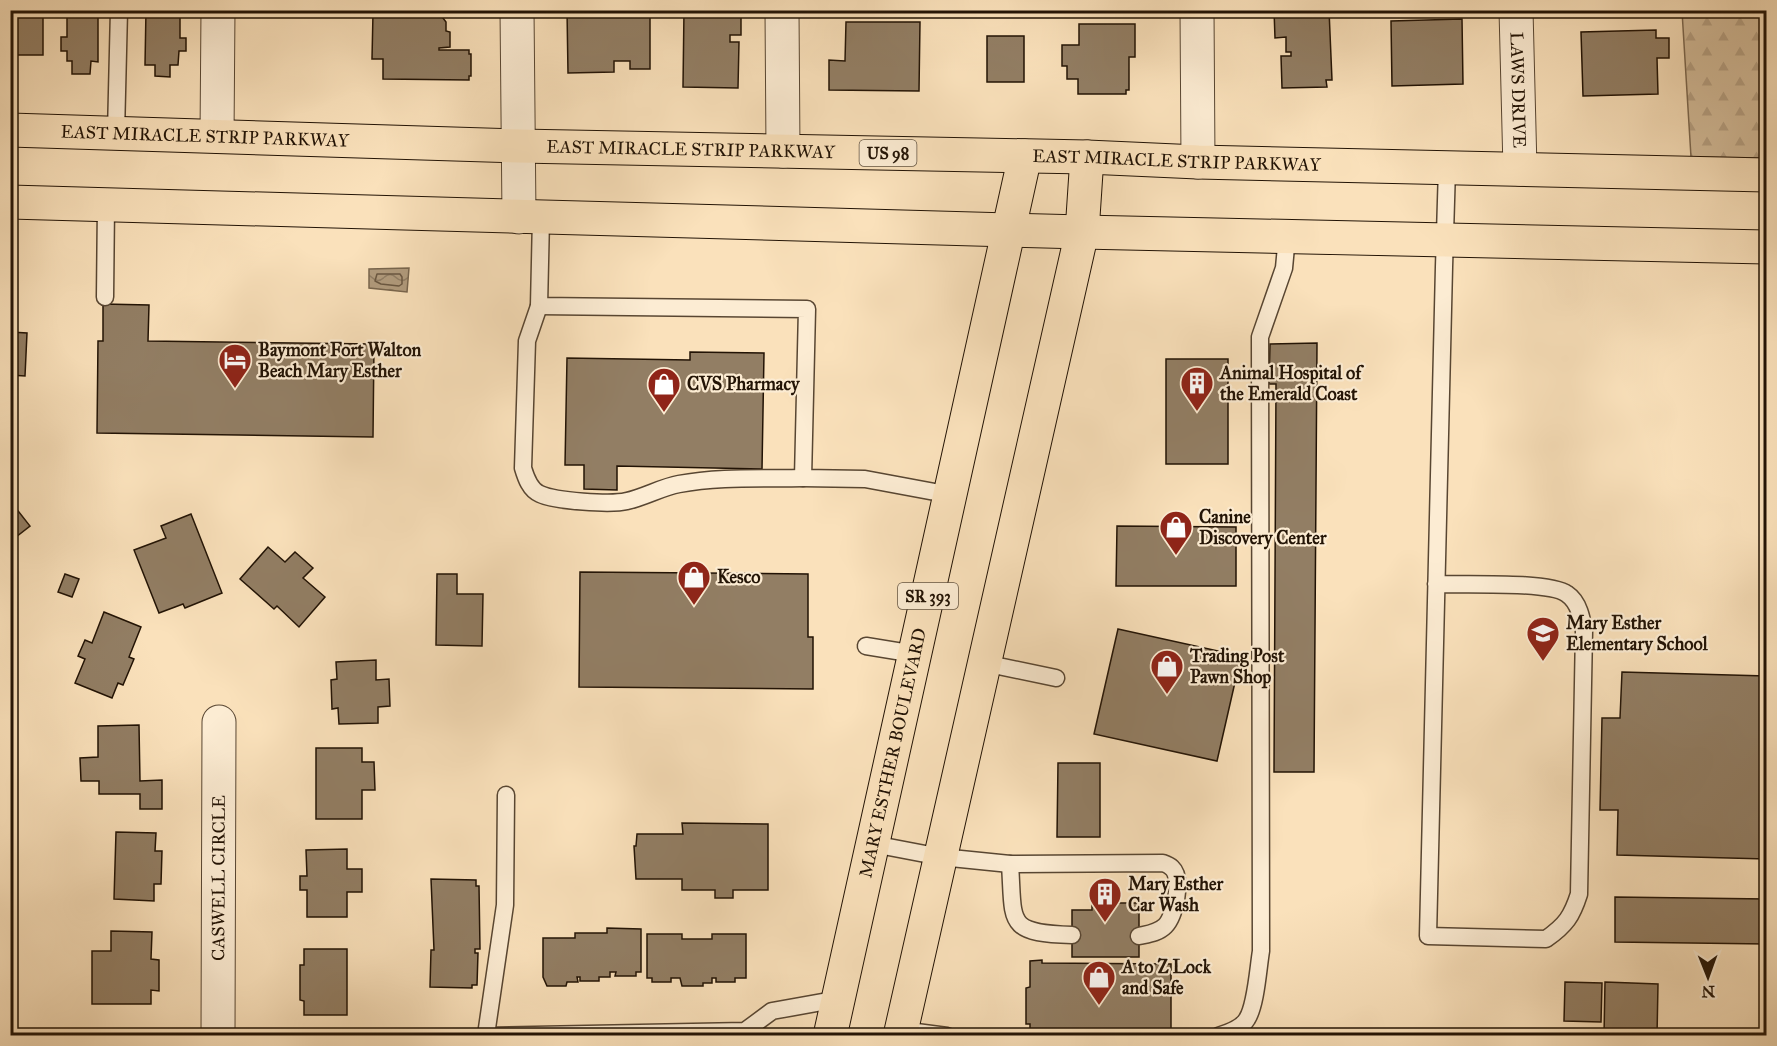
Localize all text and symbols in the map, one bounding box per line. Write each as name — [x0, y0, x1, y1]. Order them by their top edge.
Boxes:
street label: LAWS DRIVE — [1506, 32, 1530, 148]
street label: EAST MIRACLE STRIP PARKWAY — [60, 121, 350, 152]
street label: EAST MIRACLE STRIP PARKWAY — [546, 136, 836, 163]
road number: US 98 — [860, 140, 916, 166]
street label: EAST MIRACLE STRIP PARKWAY — [1032, 145, 1322, 176]
place label: Baymont Fort Walton Beach Mary Esther — [258, 339, 422, 383]
hotel icon: Baymont Fort Walton Beach Mary Esther — [217, 342, 253, 389]
place label: Animal Hospital of the Emerald Coast — [1219, 362, 1364, 405]
building icon: Animal Hospital of the Emerald Coast — [1179, 365, 1215, 412]
shop icon: CVS Pharmacy — [646, 366, 682, 413]
place label: CVS Pharmacy — [687, 373, 801, 396]
place label: Canine Discovery Center — [1199, 506, 1328, 550]
shop icon: Canine Discovery Center — [1158, 509, 1194, 556]
shop icon: Kesco — [676, 559, 712, 606]
place label: Kesco — [717, 566, 760, 588]
road number: SR 393 — [898, 583, 958, 609]
place label: Mary Esther Elementary School — [1566, 612, 1709, 656]
school or university icon: Mary Esther Elementary School — [1525, 615, 1561, 662]
street label: MARY ESTHER BOULEVARD — [854, 626, 931, 880]
place label: Trading Post Pawn Shop — [1189, 645, 1285, 689]
shop icon: Trading Post Pawn Shop — [1149, 648, 1185, 695]
street label: CASWELL CIRCLE — [207, 795, 230, 961]
place label: Mary Esther Car Wash — [1128, 873, 1224, 916]
building icon: Mary Esther Car Wash — [1087, 876, 1123, 923]
north arrow — [1678, 947, 1738, 1007]
place label: A to Z Lock and Safe — [1121, 956, 1212, 999]
shop icon: A to Z Lock and Safe — [1081, 959, 1117, 1006]
text: N — [1701, 982, 1715, 1001]

